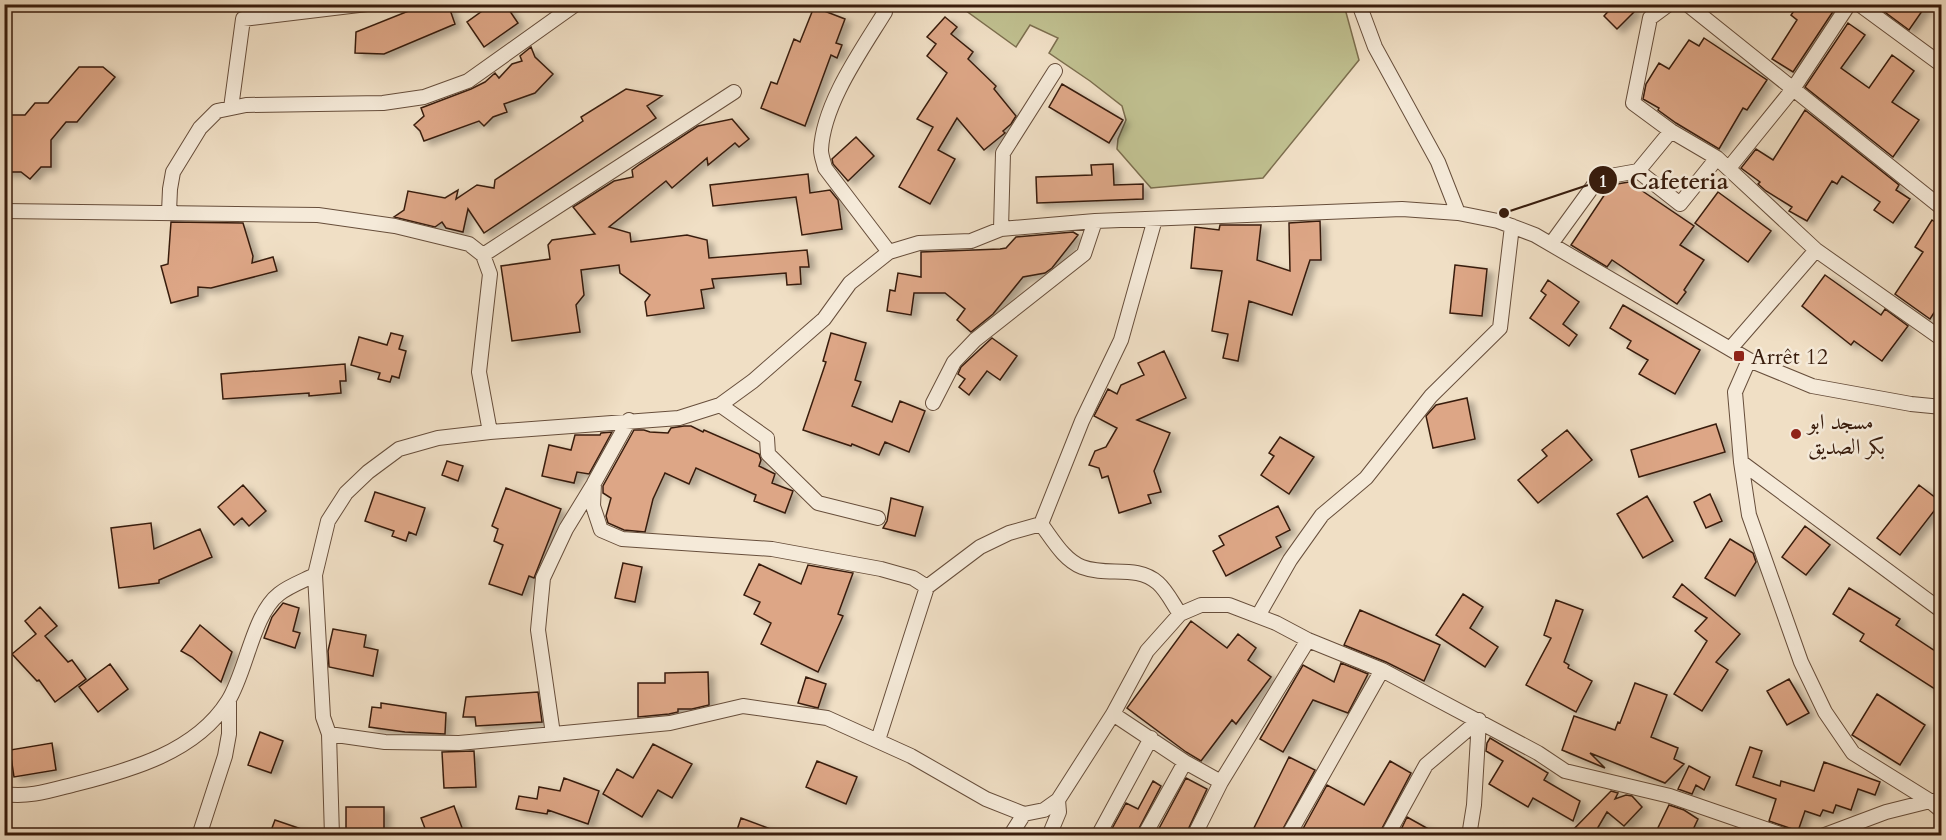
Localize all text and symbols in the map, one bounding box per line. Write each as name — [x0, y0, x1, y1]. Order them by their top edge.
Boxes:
callout: Cafeteria — [1588, 159, 1741, 201]
text: Cafeteria — [1629, 165, 1729, 198]
text: 1 — [1598, 169, 1608, 194]
place label: Arrêt 12 — [1751, 342, 1828, 372]
marker: Arrêt 12 — [1732, 349, 1746, 363]
place label: مسجد ابو بكر الصديق — [1806, 407, 1885, 462]
marker: مسجد ابو بكر الصديق — [1789, 427, 1803, 441]

